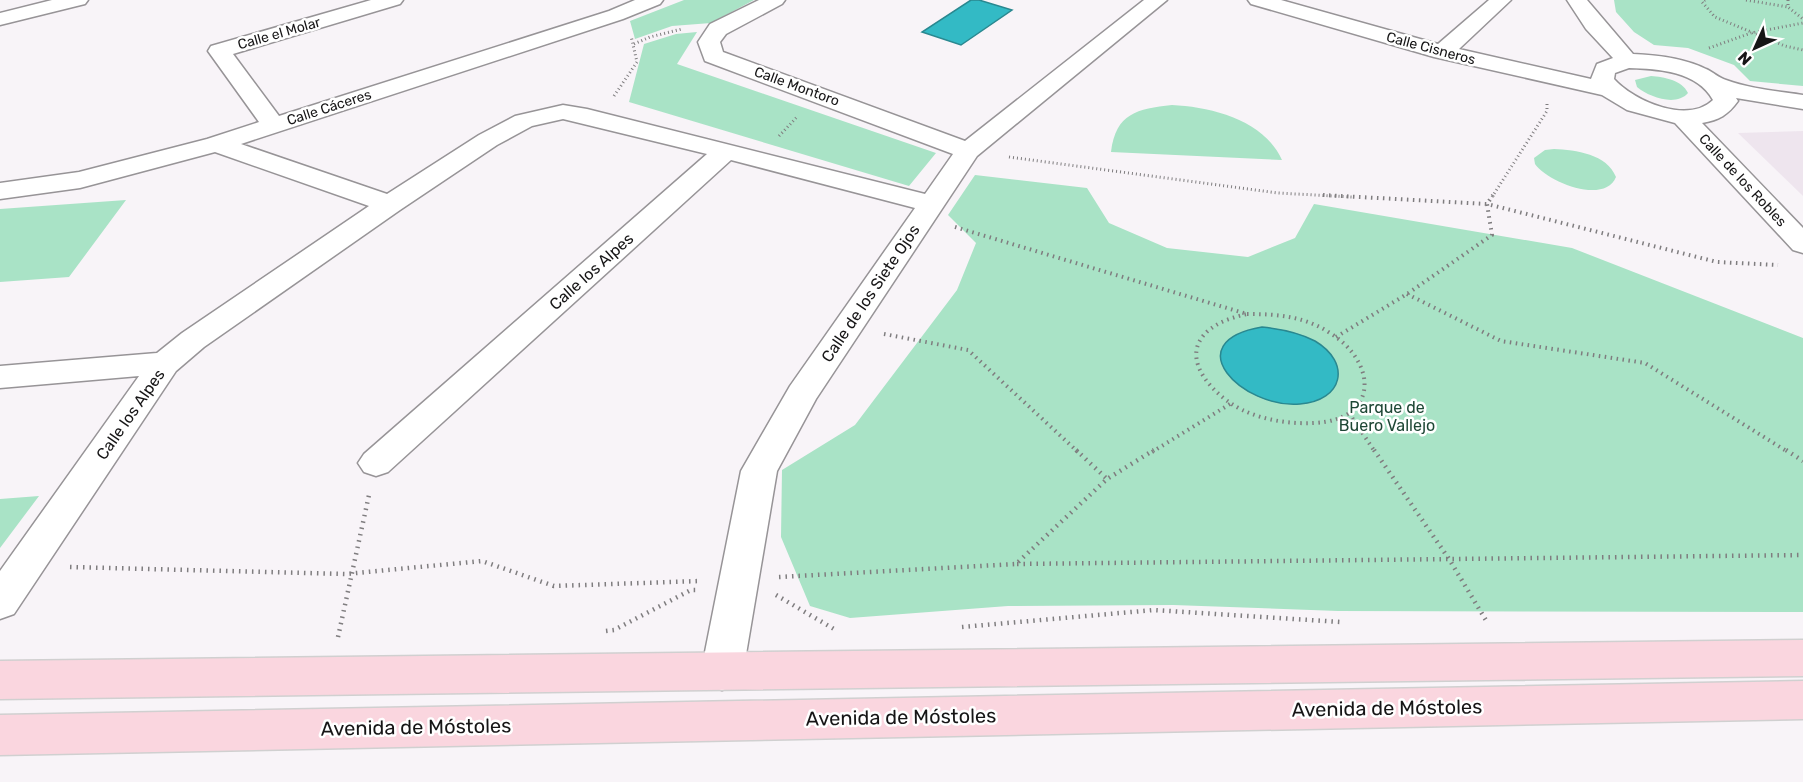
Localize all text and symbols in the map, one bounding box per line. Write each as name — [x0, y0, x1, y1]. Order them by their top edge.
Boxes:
street label: Calle el Molar — [236, 13, 323, 53]
north arrow — [1725, 18, 1785, 78]
street label: Calle Cisneros — [1384, 28, 1477, 69]
text: N — [1734, 47, 1756, 69]
street label: Calle Montoro — [752, 63, 842, 110]
street label: Calle Cáceres — [285, 86, 374, 129]
street label: Calle de los Robles — [1695, 130, 1790, 230]
street label: Calle de los Siete Ojos — [817, 221, 924, 366]
street label: Calle los Alpes — [546, 229, 637, 314]
street label: Calle los Alpes — [92, 365, 169, 463]
park label: Parque de Buero Vallejo — [1339, 398, 1435, 435]
street label: Avenida de Móstoles — [1292, 694, 1482, 722]
street label: Avenida de Móstoles — [806, 703, 996, 731]
street label: Avenida de Móstoles — [321, 713, 511, 741]

